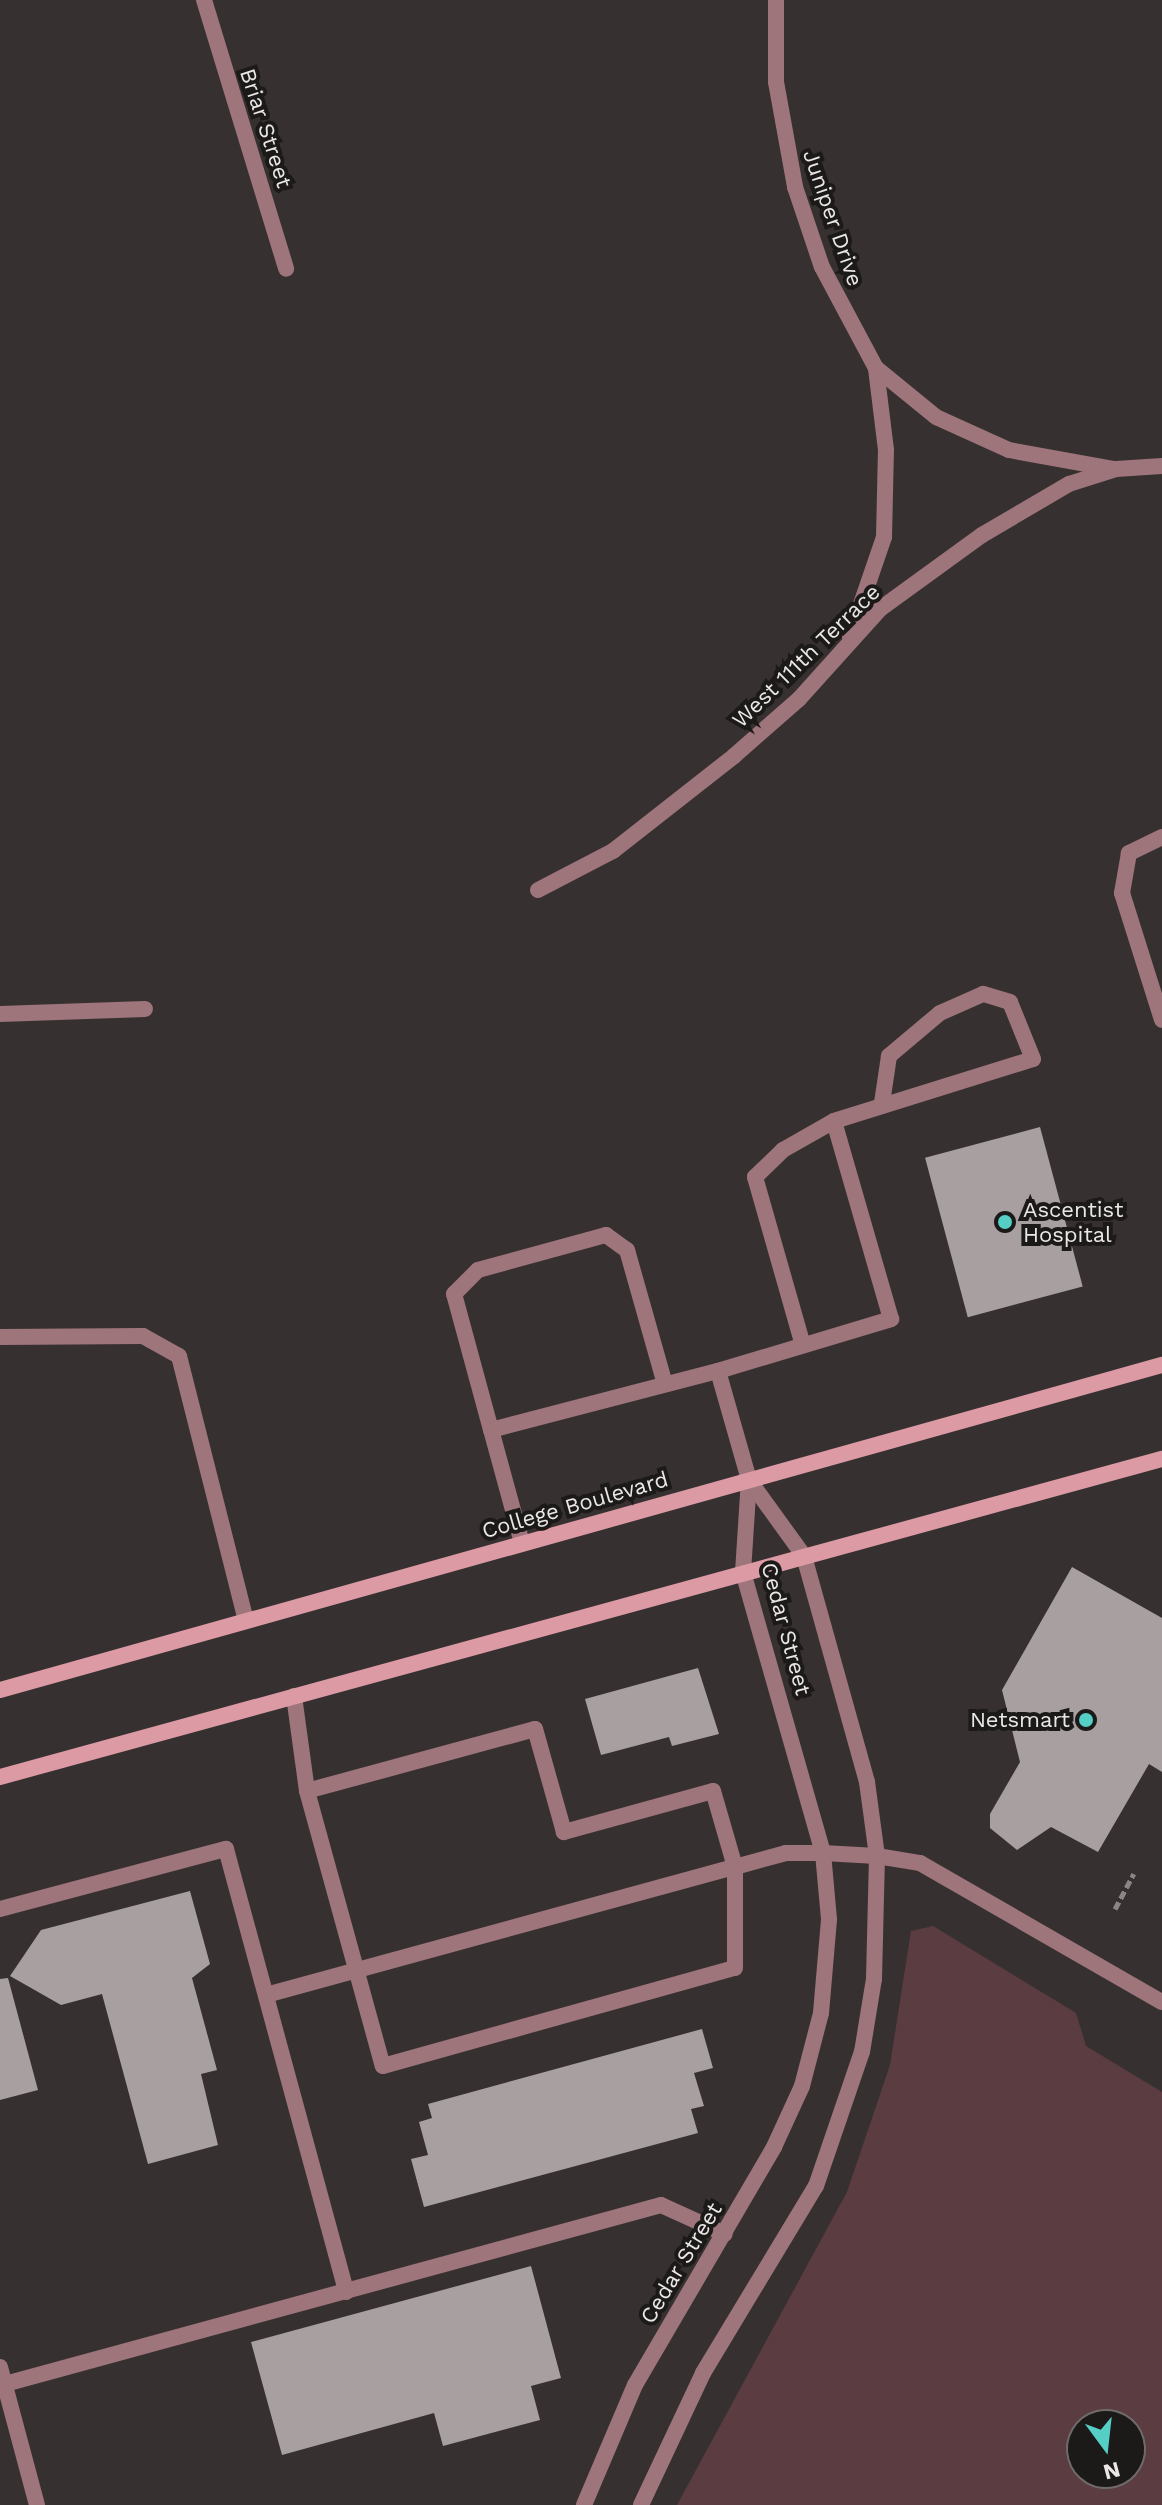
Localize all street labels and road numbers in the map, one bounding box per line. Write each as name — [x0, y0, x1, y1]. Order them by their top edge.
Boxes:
street label: Briar Street — [234, 65, 298, 191]
street label: Juniper Drive — [797, 146, 869, 290]
street label: West 111th Terrace — [726, 578, 886, 734]
street label: College Boulevard — [479, 1466, 671, 1544]
street label: Cedar Street — [756, 1560, 816, 1698]
street label: Cedar Street — [634, 2198, 728, 2328]

